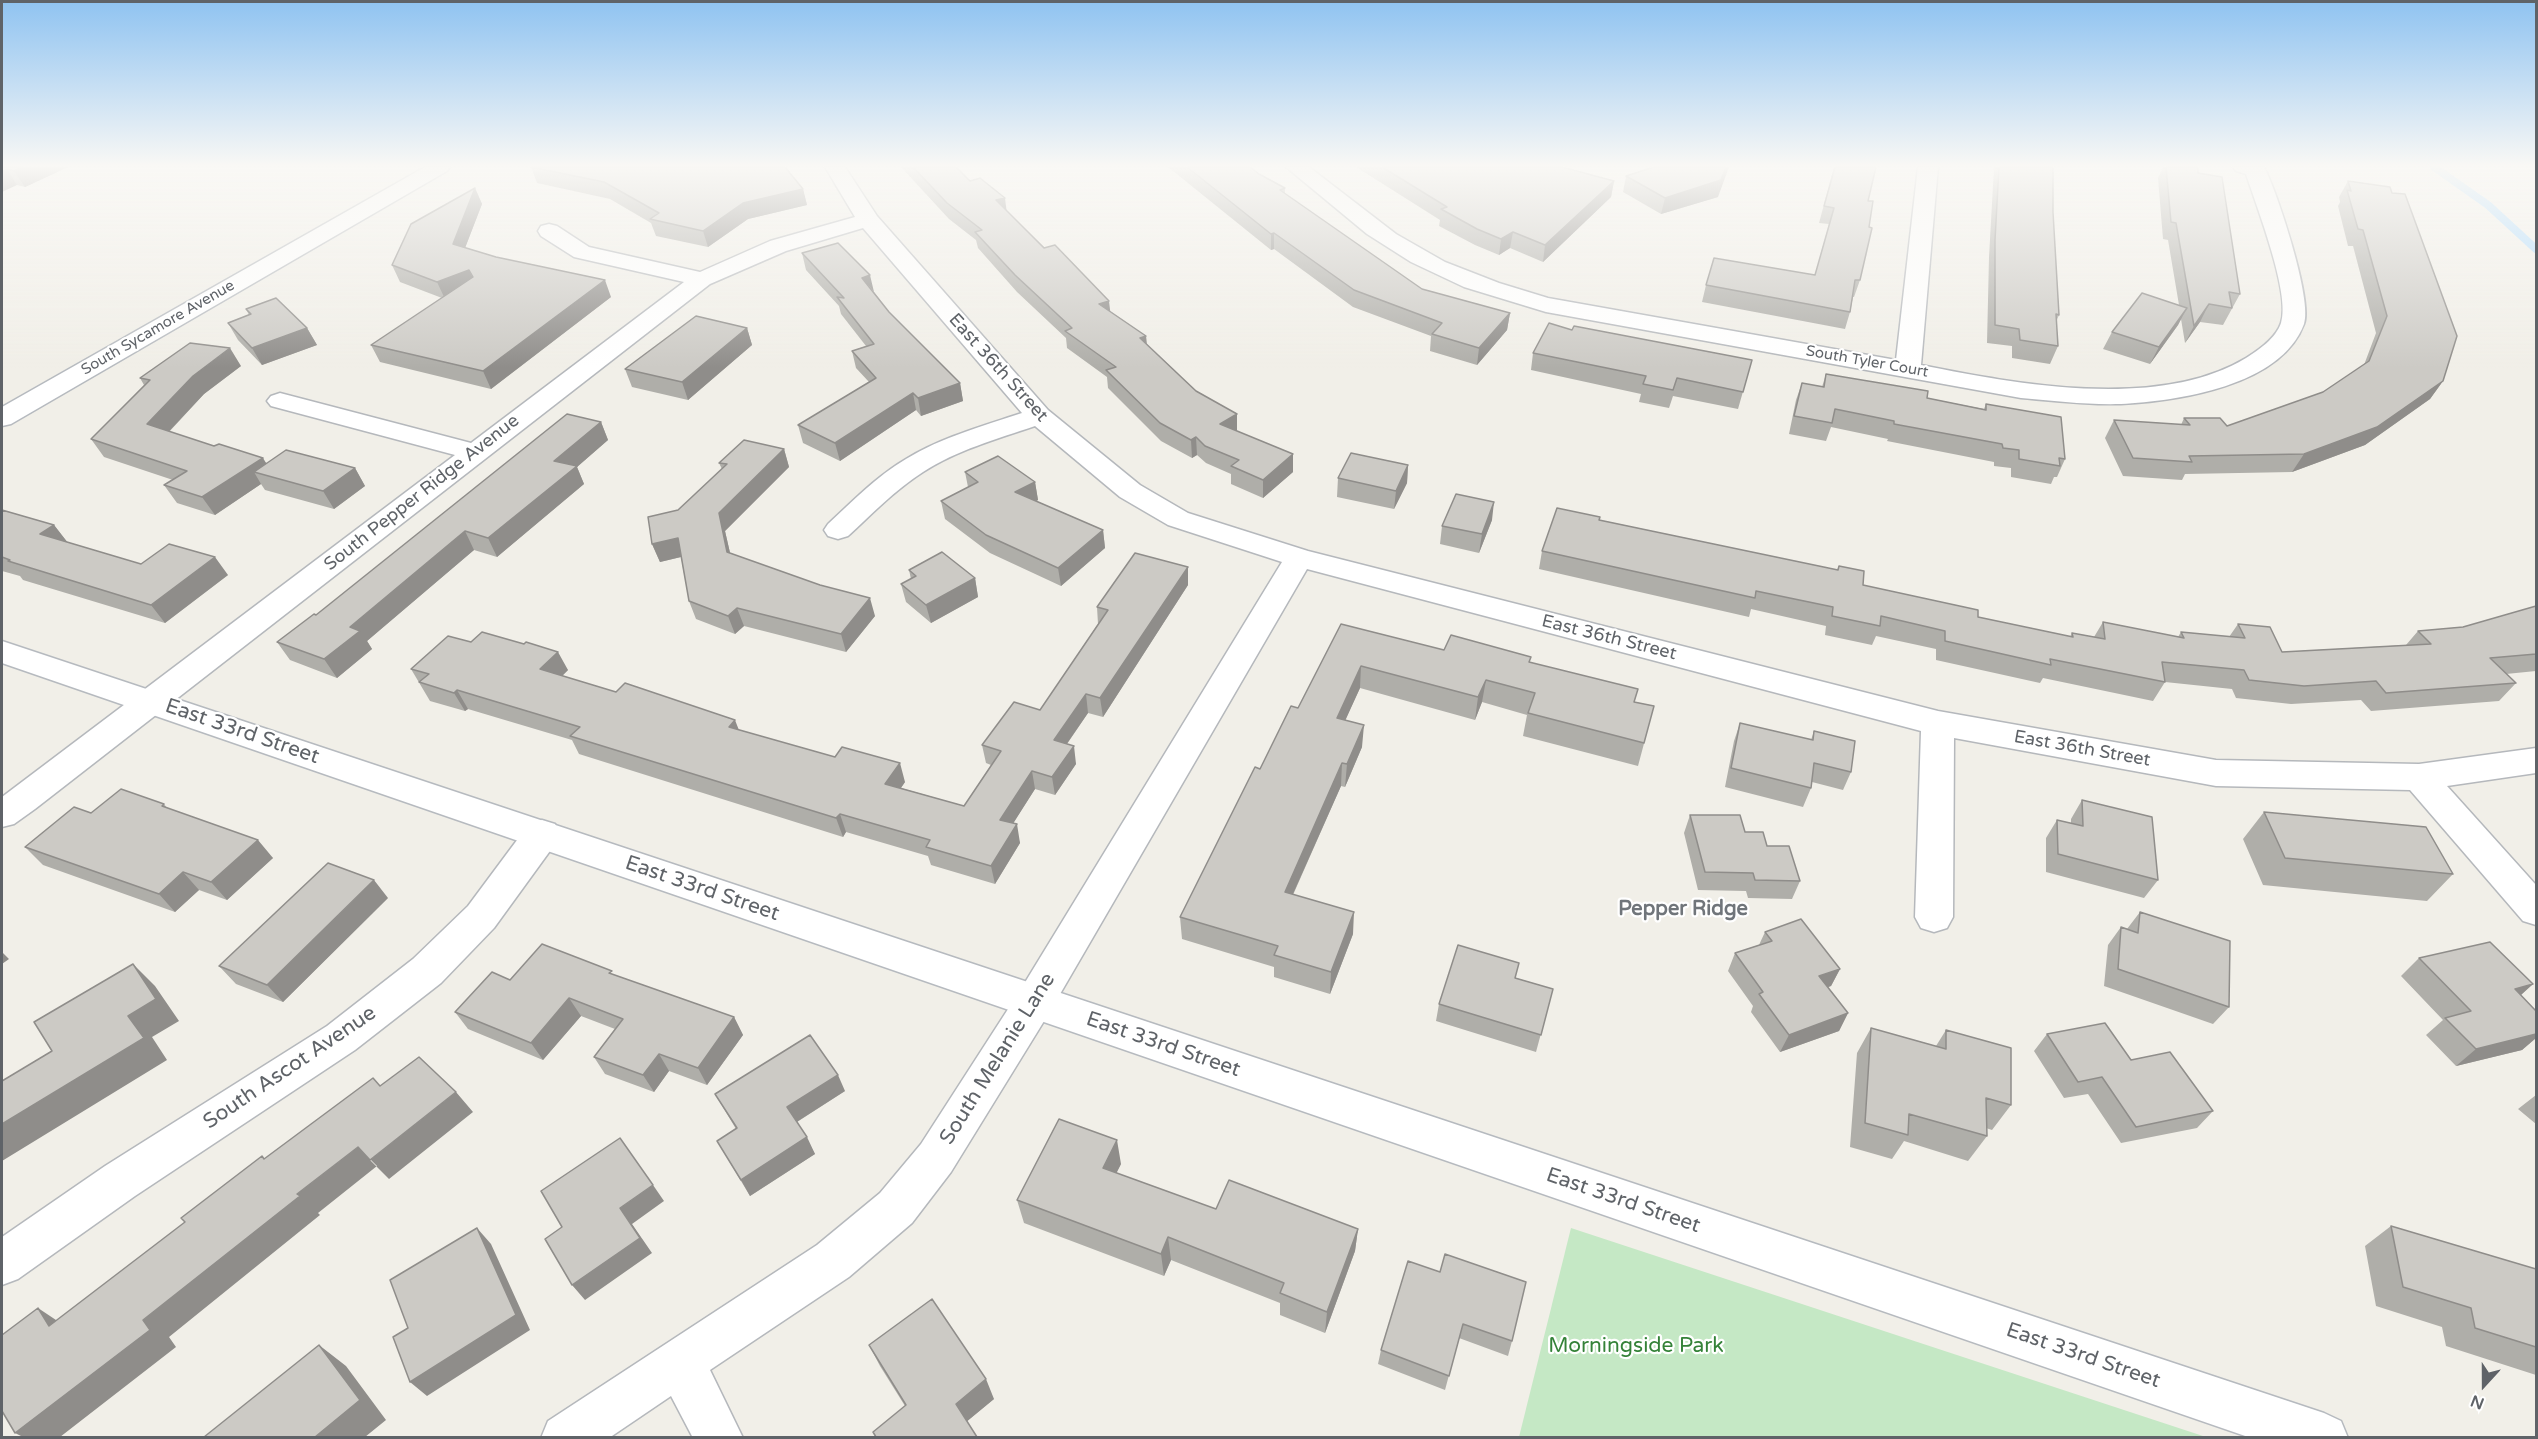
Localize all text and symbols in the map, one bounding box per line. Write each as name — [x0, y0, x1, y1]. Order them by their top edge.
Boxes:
street label: South Sycamore Avenue — [78, 277, 238, 379]
street label: East 36th Street — [944, 309, 1052, 427]
street label: South Tyler Court — [1804, 342, 1930, 382]
street label: South Pepper Ridge Avenue — [320, 410, 524, 576]
street label: East 36th Street — [1539, 611, 1679, 665]
street label: East 33rd Street — [162, 694, 322, 770]
street label: East 36th Street — [2012, 726, 2152, 772]
street label: East 33rd Street — [622, 851, 782, 927]
district label: Pepper Ridge — [1618, 898, 1748, 922]
street label: South Melanie Lane — [935, 969, 1061, 1149]
street label: South Ascot Avenue — [199, 1001, 381, 1135]
street label: East 33rd Street — [1083, 1007, 1243, 1083]
street label: East 33rd Street — [1543, 1163, 1703, 1239]
street label: East 33rd Street — [2003, 1318, 2163, 1394]
park label: Morningside Park — [1548, 1333, 1724, 1359]
north arrow — [2454, 1355, 2514, 1415]
text: N — [2468, 1390, 2487, 1413]

